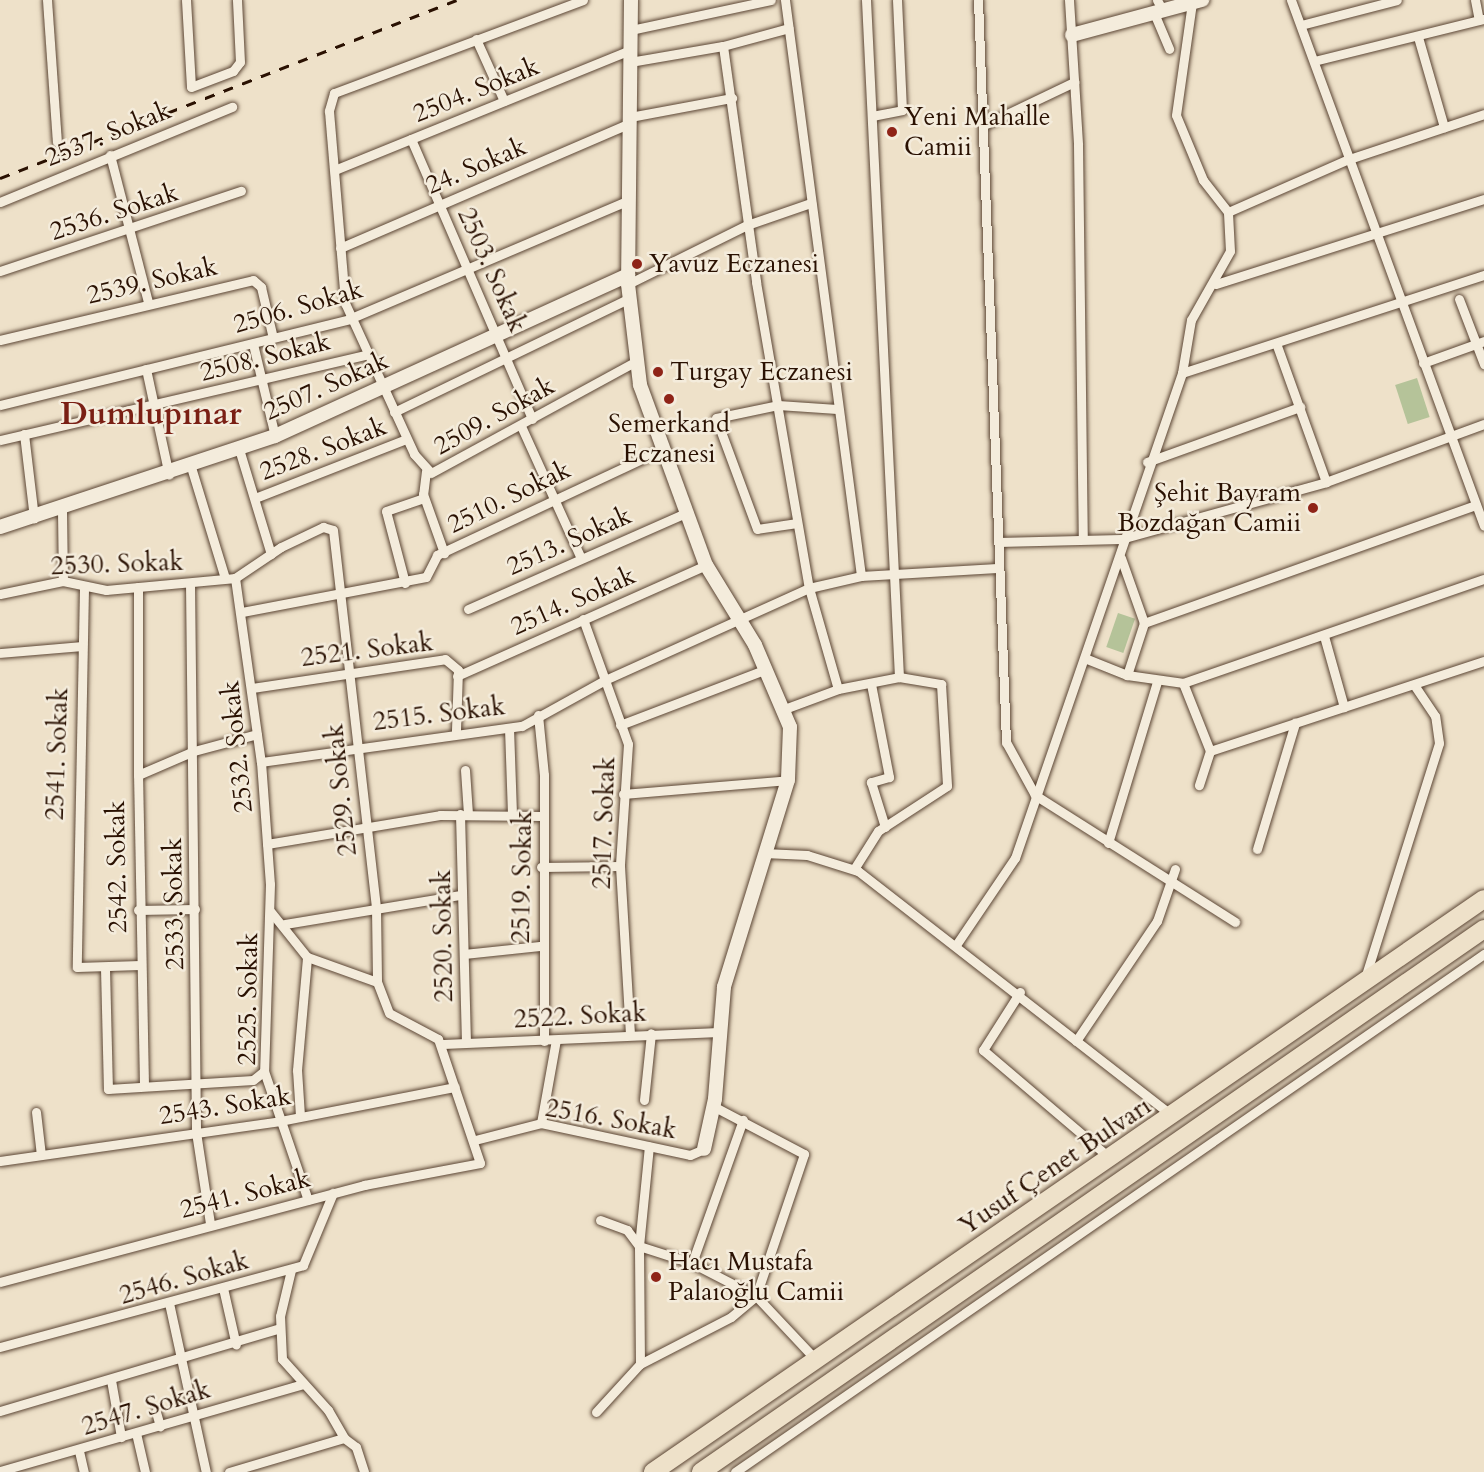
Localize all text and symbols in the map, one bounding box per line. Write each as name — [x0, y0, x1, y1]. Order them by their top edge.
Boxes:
street label: 2504. Sokak — [409, 51, 543, 129]
street label: 2537. Sokak — [41, 95, 175, 173]
place label: Yeni Mahalle Camii — [904, 101, 1051, 162]
marker: Yeni Mahalle Camii — [885, 125, 899, 139]
street label: 24. Sokak — [421, 131, 531, 201]
street label: 2536. Sokak — [46, 177, 182, 247]
street label: 2503. Sokak — [451, 203, 533, 337]
place label: Yavuz Eczanesi — [649, 248, 819, 280]
street label: 2539. Sokak — [84, 251, 220, 311]
marker: Yavuz Eczanesi — [630, 257, 644, 271]
street label: 2506. Sokak — [230, 274, 366, 340]
street label: 2508. Sokak — [197, 326, 333, 388]
street label: 2507. Sokak — [259, 345, 393, 427]
place label: Turgay Eczanesi — [670, 356, 853, 388]
marker: Turgay Eczanesi — [651, 365, 665, 379]
street label: 2509. Sokak — [428, 370, 560, 462]
marker: Semerkand Eczanesi — [662, 392, 676, 406]
district label: Dumlupınar — [60, 395, 242, 433]
place label: Semerkand Eczanesi — [608, 408, 730, 470]
street label: 2528. Sokak — [255, 411, 391, 487]
street label: 2510. Sokak — [442, 454, 576, 540]
place label: Şehit Bayram Bozdağan Camii — [1117, 477, 1301, 538]
street label: 2513. Sokak — [502, 500, 636, 582]
marker: Şehit Bayram Bozdağan Camii — [1306, 501, 1320, 515]
street label: 2530. Sokak — [50, 546, 184, 582]
street label: 2514. Sokak — [506, 560, 640, 642]
street label: 2521. Sokak — [299, 626, 435, 674]
street label: 2532. Sokak — [215, 679, 259, 815]
street label: 2541. Sokak — [39, 687, 75, 821]
street label: 2515. Sokak — [371, 690, 507, 738]
street label: 2529. Sokak — [319, 722, 363, 858]
street label: 2517. Sokak — [586, 756, 622, 890]
street label: 2542. Sokak — [100, 800, 134, 934]
street label: 2519. Sokak — [505, 810, 539, 944]
street label: 2533. Sokak — [157, 837, 191, 971]
street label: 2520. Sokak — [426, 869, 460, 1003]
street label: 2525. Sokak — [231, 932, 265, 1066]
street label: 2522. Sokak — [513, 997, 647, 1035]
street label: 2543. Sokak — [157, 1080, 293, 1132]
street label: Yusuf Çenet Bulvarı — [953, 1090, 1157, 1242]
street label: 2516. Sokak — [543, 1092, 679, 1146]
street label: 2541. Sokak — [177, 1163, 313, 1225]
street label: 2546. Sokak — [116, 1245, 252, 1311]
place label: Hacı Mustafa Palaıoğlu Camii — [668, 1246, 844, 1308]
marker: Hacı Mustafa Palaıoğlu Camii — [649, 1270, 663, 1284]
street label: 2547. Sokak — [78, 1374, 214, 1442]

